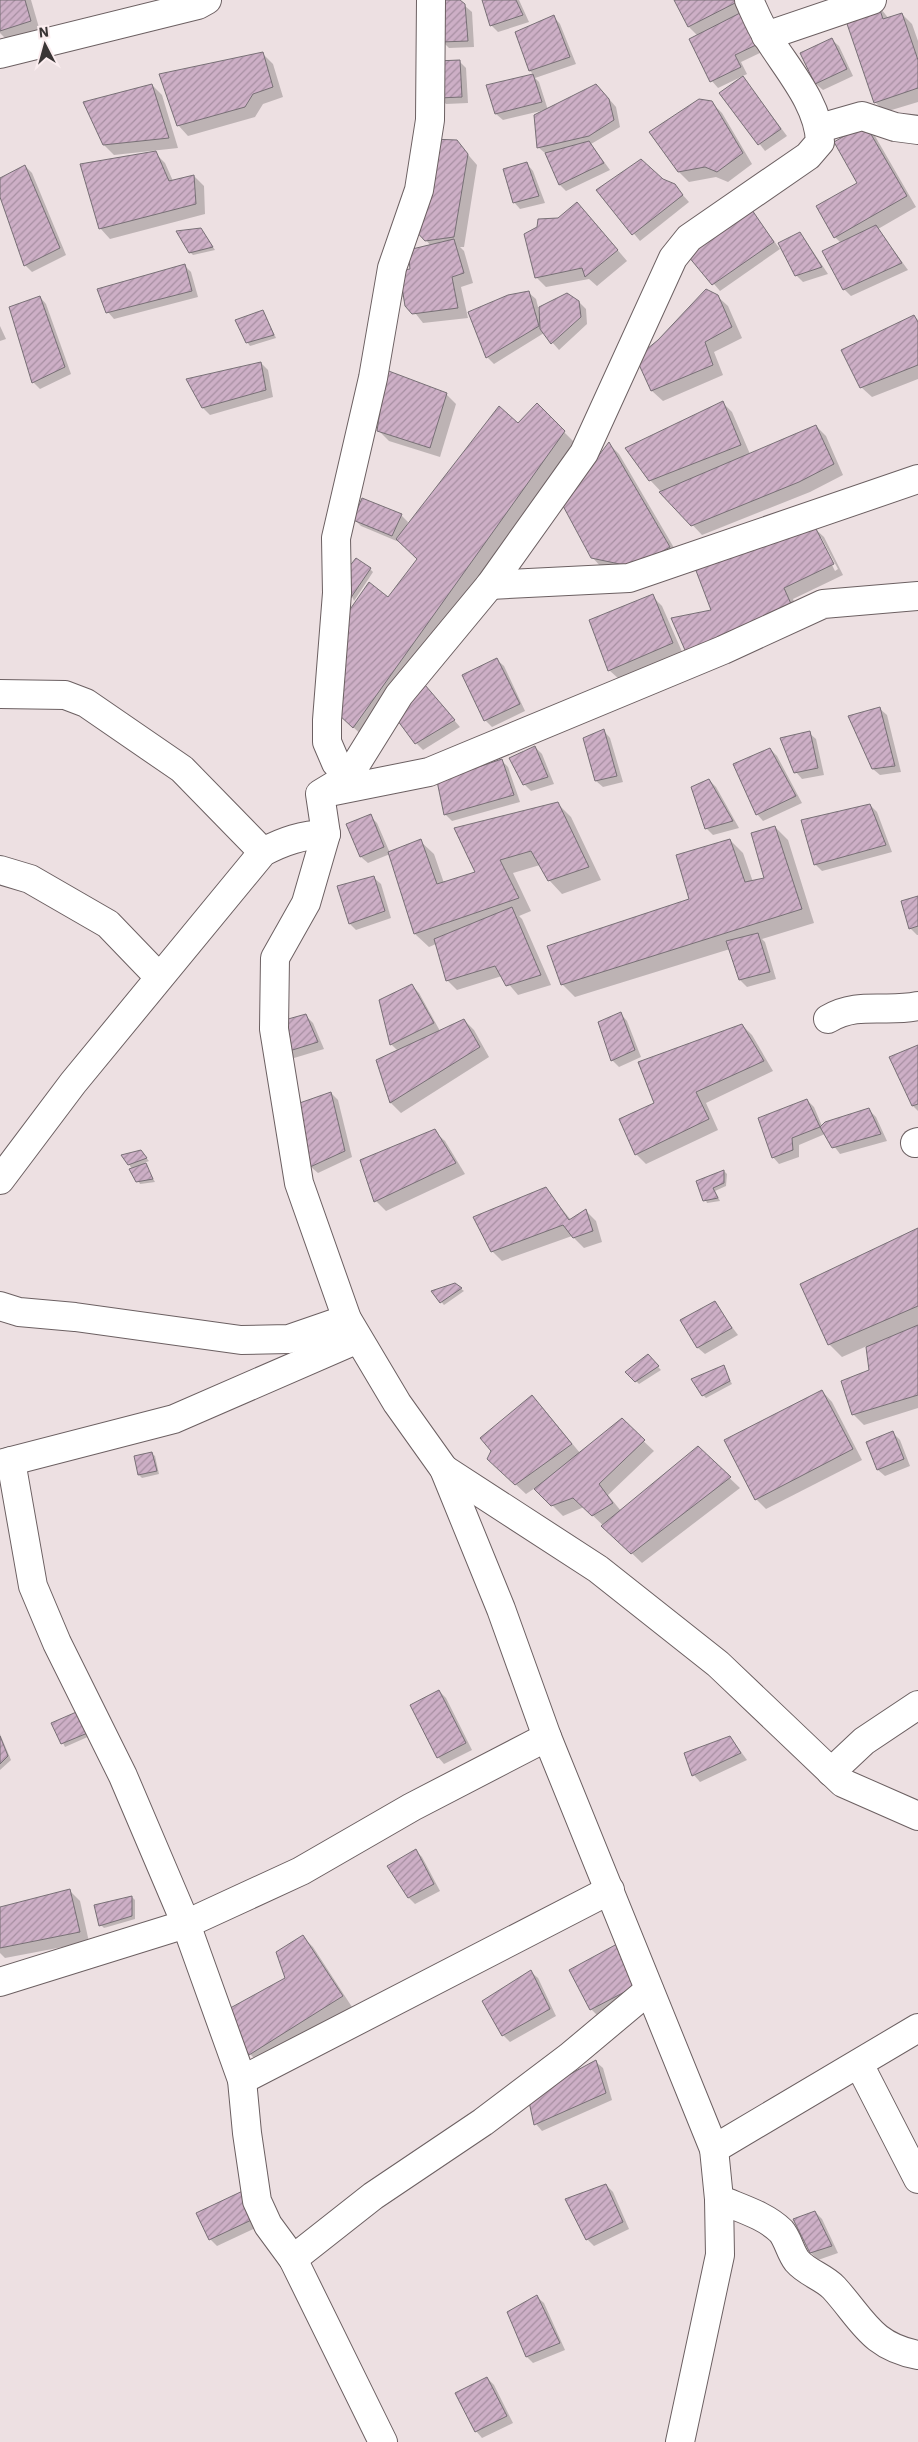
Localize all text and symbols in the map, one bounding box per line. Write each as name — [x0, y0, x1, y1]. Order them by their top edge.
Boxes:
north arrow — [20, 20, 70, 70]
text: N — [38, 23, 50, 42]

